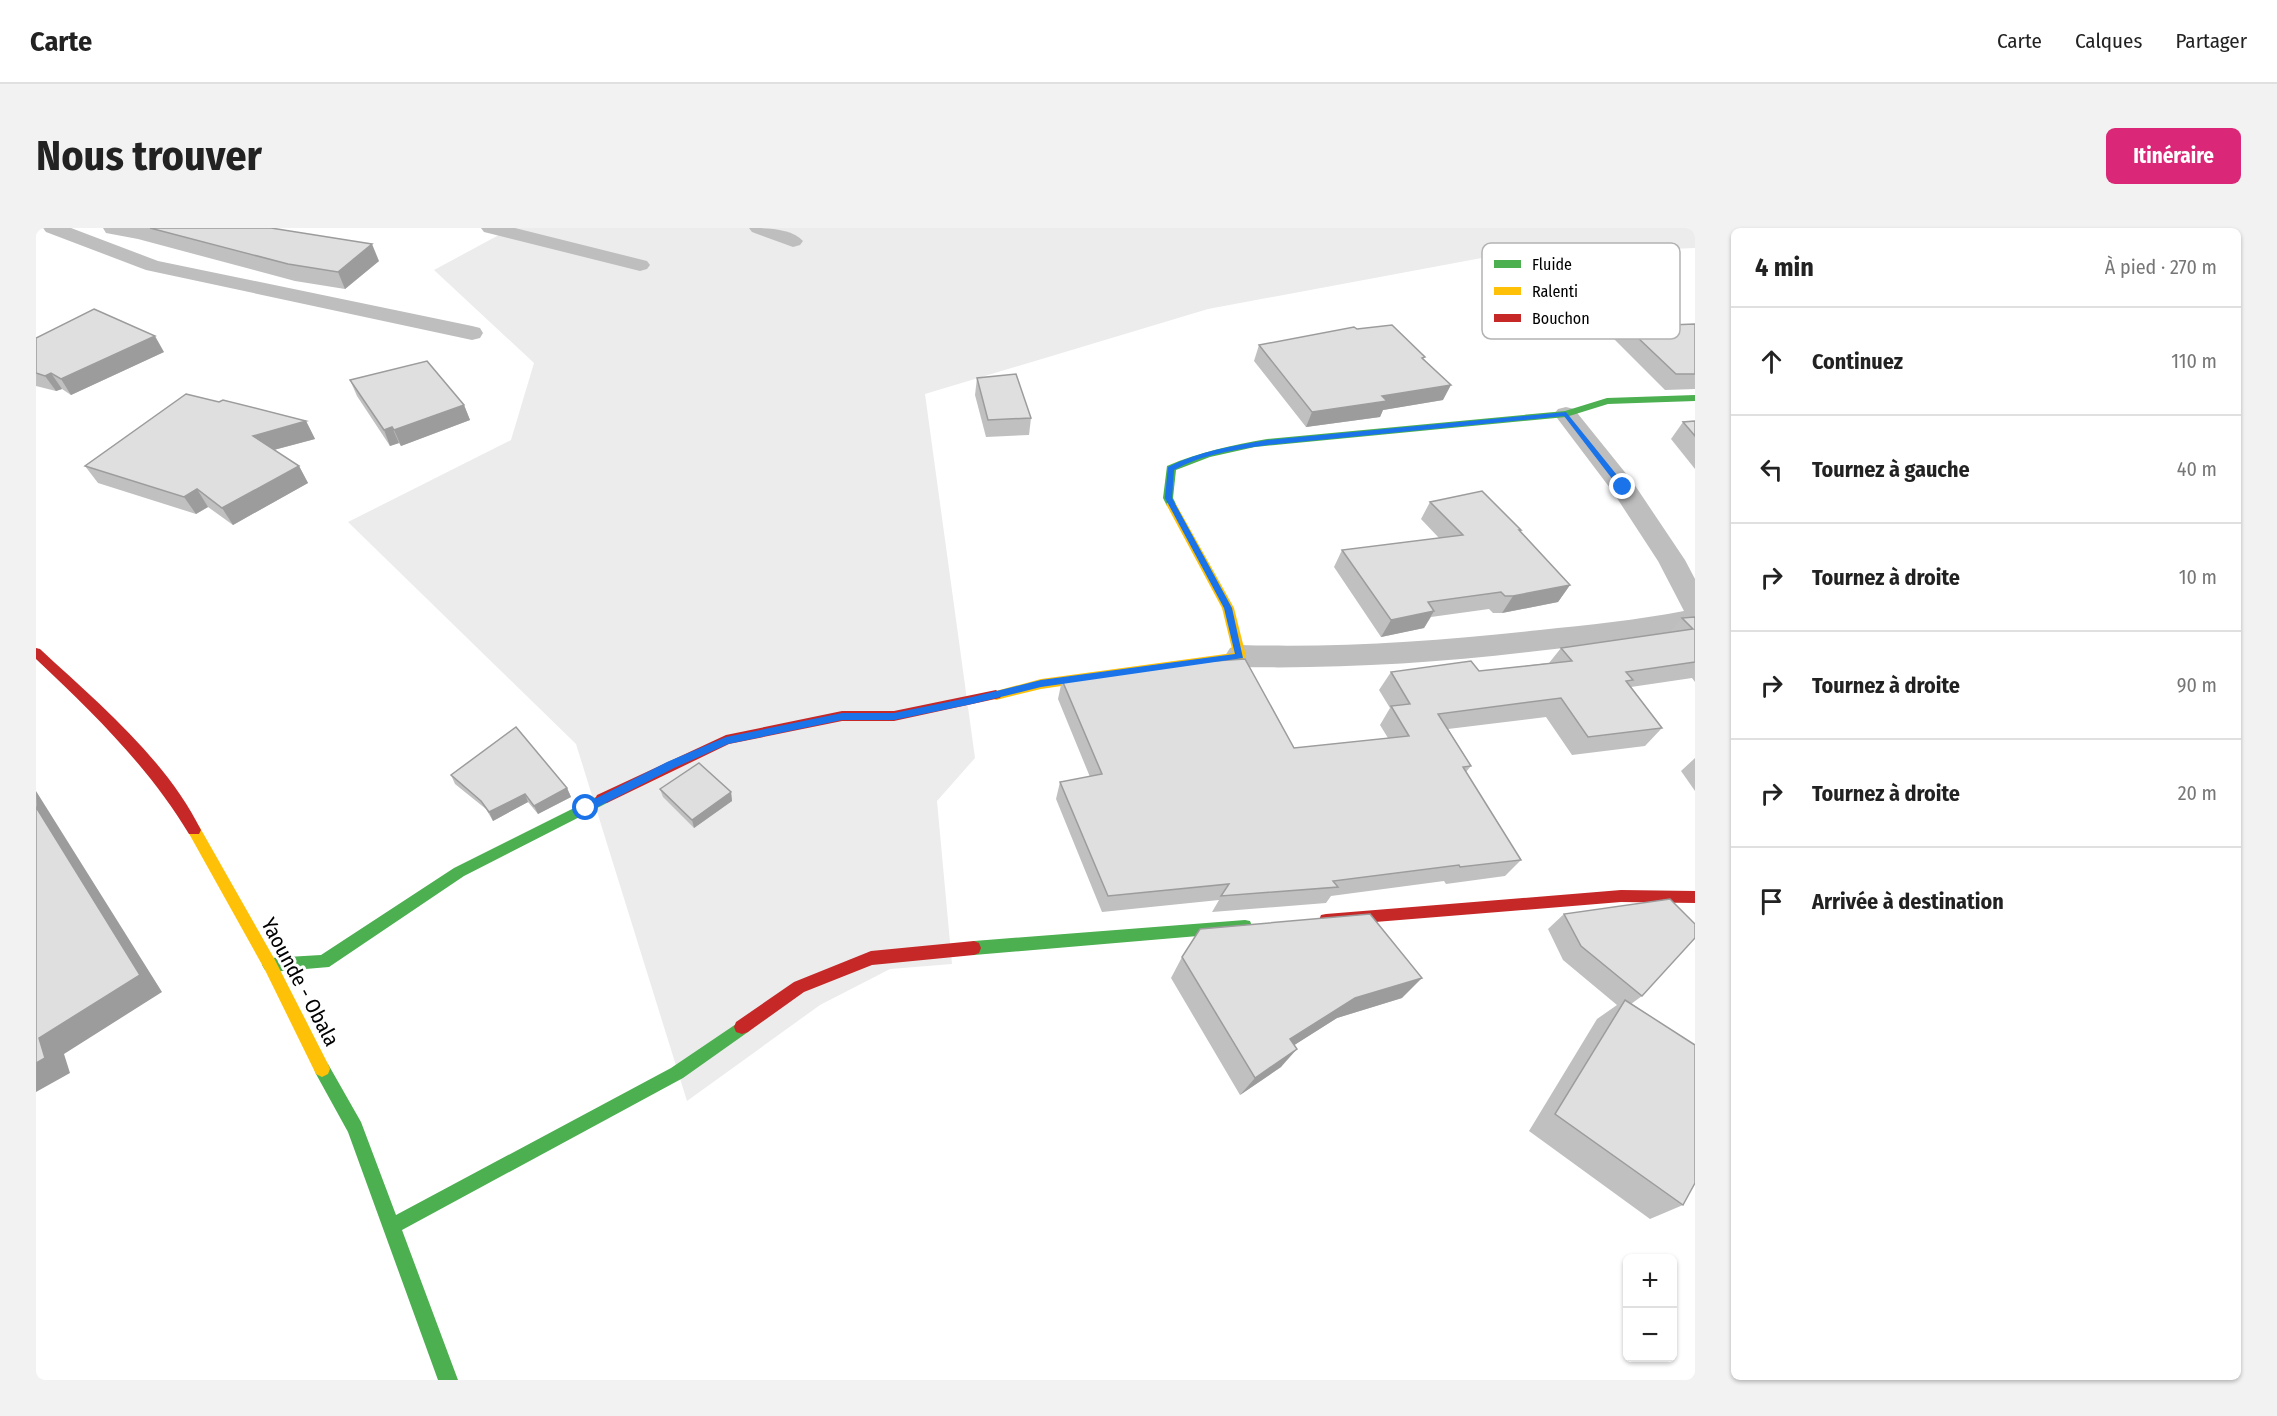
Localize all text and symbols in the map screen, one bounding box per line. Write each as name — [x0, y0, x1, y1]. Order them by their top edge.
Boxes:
text: Carte — [30, 25, 92, 58]
text: Carte — [1997, 28, 2042, 54]
text: Calques — [2075, 28, 2142, 54]
text: Partager — [2175, 28, 2247, 54]
button: Itinéraire — [2106, 128, 2241, 184]
text: Nous trouver — [36, 131, 262, 181]
legend — [1482, 243, 1680, 339]
text: 4 min — [1755, 252, 1814, 283]
text: Fluide — [1532, 255, 1572, 274]
text: À pied · 270 m — [2105, 255, 2217, 279]
text: Ralenti — [1532, 282, 1578, 301]
text: Bouchon — [1532, 309, 1590, 328]
icon: ahead — [1755, 345, 1788, 378]
text: Continuez — [1812, 348, 1903, 375]
text: 110 m — [2171, 349, 2217, 373]
icon: left — [1755, 453, 1788, 486]
text: Tournez à gauche — [1812, 456, 1970, 483]
text: 40 m — [2177, 457, 2217, 481]
route end — [1609, 473, 1635, 499]
icon: right — [1755, 561, 1788, 594]
text: Tournez à droite — [1812, 564, 1960, 591]
text: 10 m — [2179, 565, 2217, 589]
icon: right — [1755, 669, 1788, 702]
text: Tournez à droite — [1812, 672, 1960, 699]
text: 90 m — [2177, 673, 2217, 697]
icon: right — [1755, 777, 1788, 810]
text: Tournez à droite — [1812, 780, 1960, 807]
text: 20 m — [2178, 781, 2217, 805]
route start — [572, 794, 598, 820]
icon: arrive — [1755, 885, 1788, 918]
text: Arrivée à destination — [1812, 888, 2004, 915]
street label: Yaounde - Obala — [255, 913, 345, 1051]
map controls — [1623, 1254, 1677, 1362]
button: + — [1623, 1254, 1677, 1308]
button: − — [1623, 1308, 1677, 1362]

